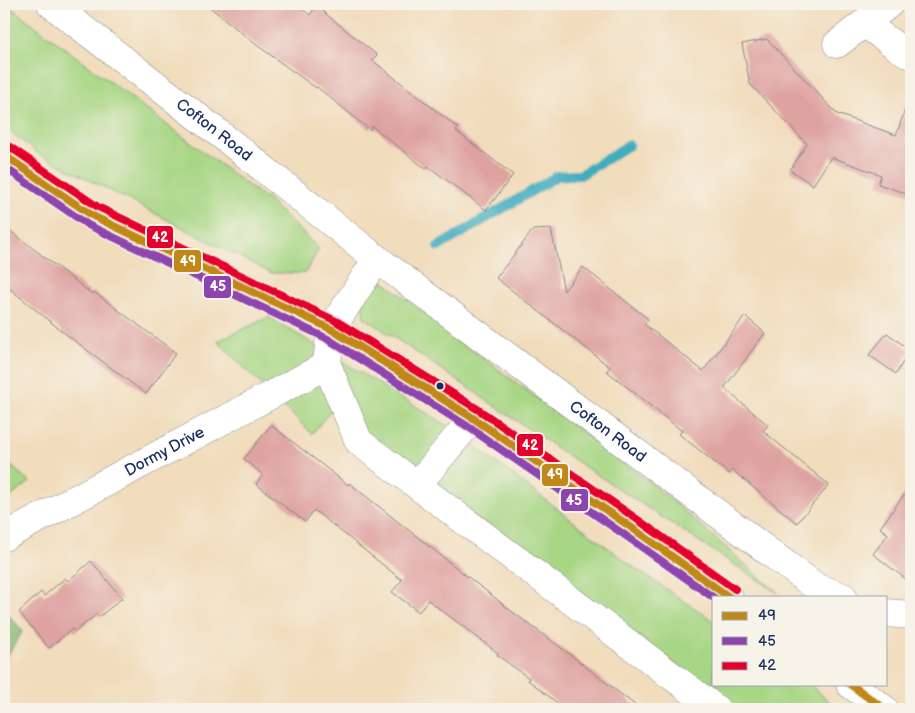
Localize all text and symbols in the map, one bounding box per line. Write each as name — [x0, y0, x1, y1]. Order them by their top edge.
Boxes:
street label: Cofton Road — [172, 94, 256, 165]
line badge: 42 — [146, 225, 174, 249]
text: 42 — [152, 229, 169, 246]
line badge: 49 — [173, 249, 202, 273]
text: 49 — [180, 253, 196, 270]
line badge: 45 — [203, 275, 232, 299]
text: 45 — [210, 278, 226, 295]
unlabelled marker — [435, 381, 445, 391]
street label: Cofton Road — [566, 397, 650, 466]
street label: Dormy Drive — [121, 422, 208, 480]
line badge: 42 — [516, 433, 544, 457]
text: 42 — [522, 437, 539, 454]
line badge: 49 — [541, 463, 569, 487]
text: 49 — [547, 466, 563, 483]
line badge: 45 — [560, 488, 589, 512]
text: 45 — [566, 492, 582, 509]
legend — [712, 596, 888, 686]
text: 49 — [758, 606, 776, 625]
text: 45 — [758, 632, 776, 651]
text: 42 — [758, 656, 776, 675]

